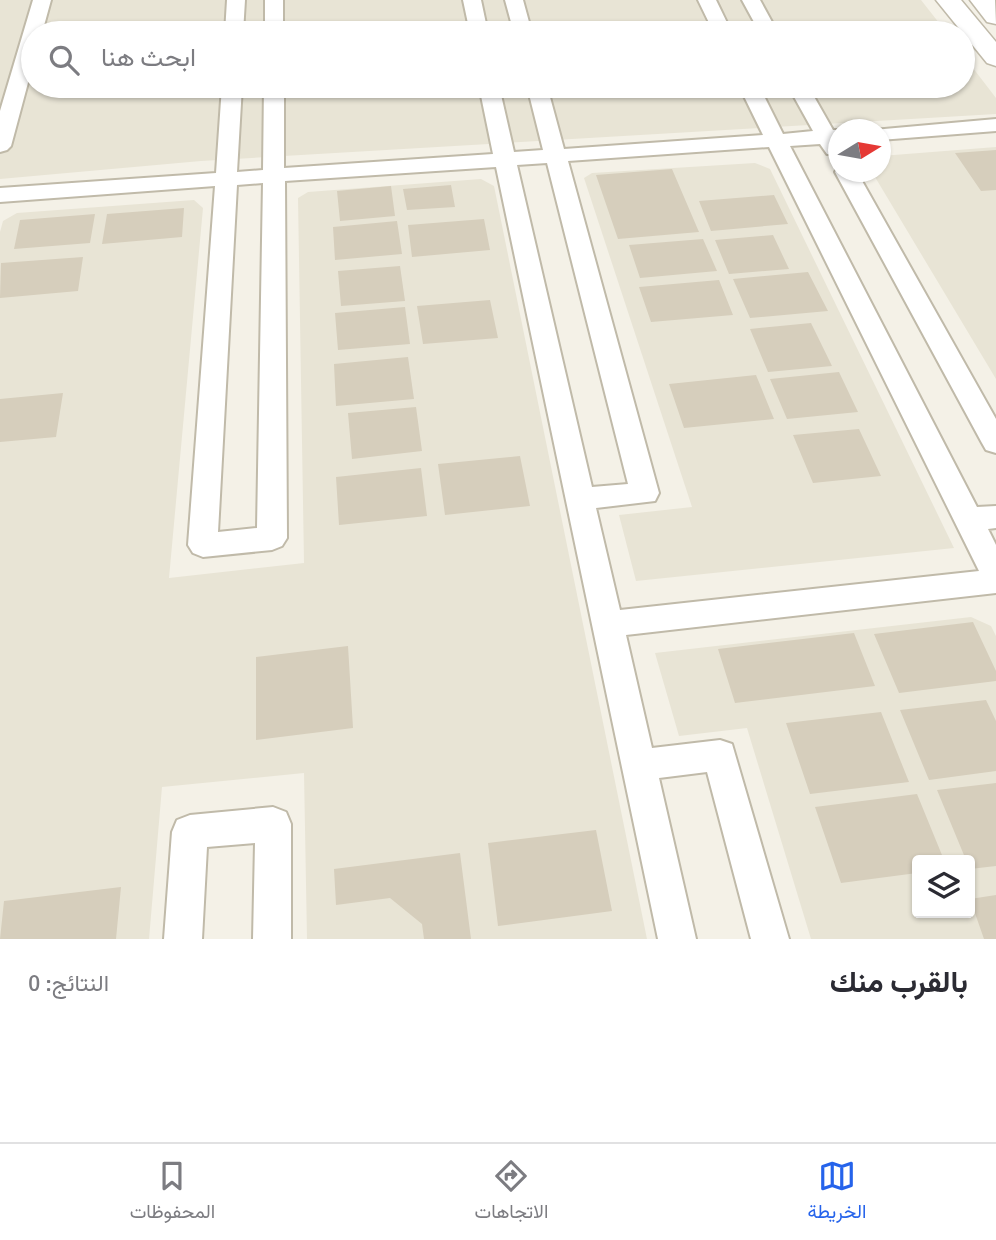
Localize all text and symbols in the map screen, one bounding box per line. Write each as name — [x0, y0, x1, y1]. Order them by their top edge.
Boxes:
search box — [21, 21, 975, 98]
icon: search — [45, 41, 83, 79]
text: ابحث هنا — [101, 42, 196, 74]
north arrow — [828, 119, 891, 182]
map controls — [912, 855, 975, 918]
button: layers — [912, 855, 975, 918]
text: بالقرب منك — [830, 964, 968, 1001]
text: النتائج: 0 — [28, 969, 109, 998]
tab: المحفوظات — [130, 1157, 215, 1228]
tab: الاتجاهات — [475, 1157, 548, 1228]
tab: الخريطة — [808, 1157, 866, 1228]

